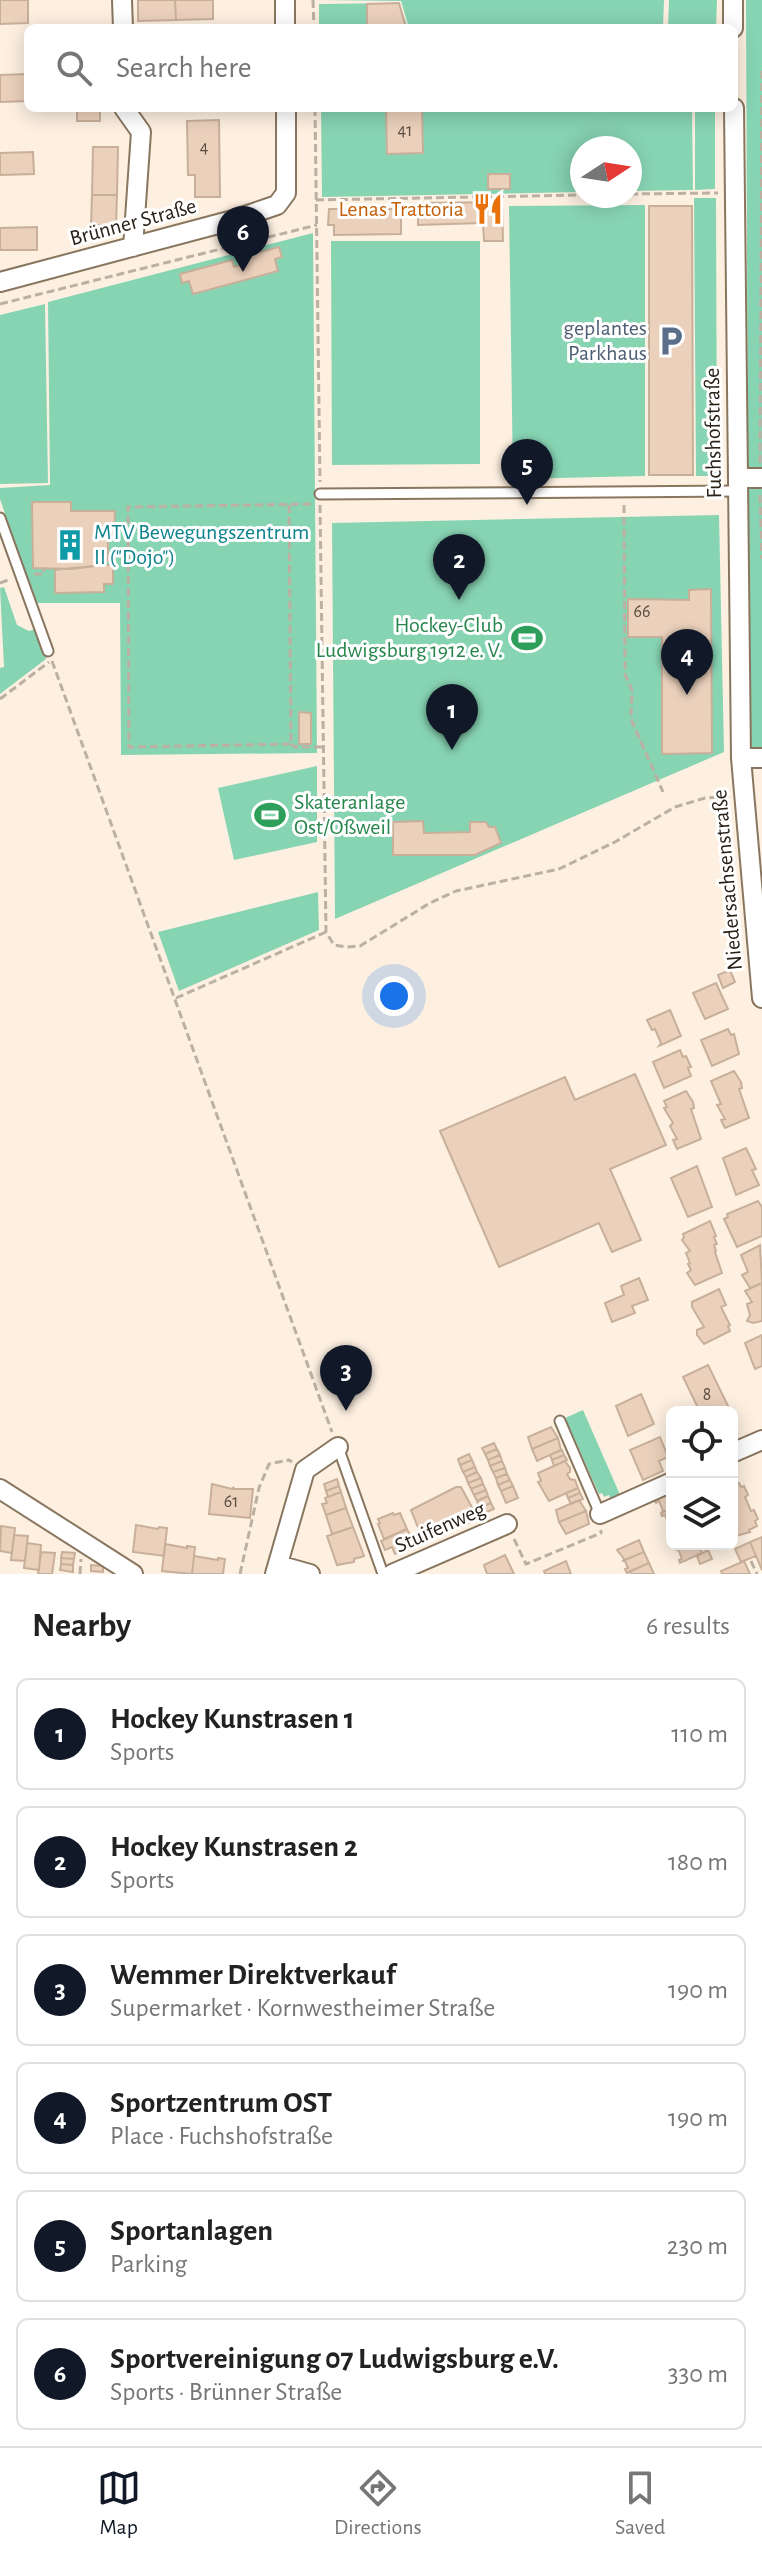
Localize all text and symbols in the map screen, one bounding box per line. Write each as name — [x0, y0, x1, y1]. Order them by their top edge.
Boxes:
search box — [24, 24, 738, 112]
icon: search — [52, 46, 96, 90]
text: Search here — [116, 53, 252, 83]
house number: 41 — [398, 122, 412, 140]
north arrow — [570, 136, 642, 208]
house number: 4 — [200, 139, 209, 157]
restaurant icon: Lenas Trattoria — [471, 192, 505, 226]
street label: Brünner Straße — [67, 195, 199, 249]
place label: Lenas Trattoria — [338, 198, 464, 220]
pin: 6 — [217, 206, 269, 272]
place label: geplantes Parkhaus — [563, 317, 647, 364]
parking icon: geplantes Parkhaus — [654, 324, 688, 358]
street label: Fuchshofstraße — [701, 367, 725, 499]
pin: 5 — [501, 439, 553, 505]
place label: MTV Bewegungszentrum II ("Dojo") — [94, 521, 309, 568]
building icon: MTV Bewegungszentrum II ("Dojo") — [53, 528, 87, 562]
pin: 2 — [433, 534, 485, 600]
house number: 66 — [634, 603, 650, 621]
place label: Hockey-Club Ludwigsburg 1912 e. V. — [316, 614, 503, 661]
sports icon: Hockey-Club Ludwigsburg 1912 e. V. — [510, 621, 544, 655]
pin: 4 — [661, 629, 713, 695]
pin: 1 — [426, 684, 478, 750]
street label: Niedersachsenstraße — [708, 789, 746, 971]
place label: Skateranlage Ost/Oßweil — [294, 791, 405, 838]
sports icon: Skateranlage Ost/Oßweil — [253, 798, 287, 832]
your location — [374, 976, 414, 1016]
pin: 3 — [320, 1345, 372, 1411]
house number: 8 — [703, 1386, 711, 1404]
map controls — [666, 1406, 738, 1550]
button: locate — [666, 1406, 738, 1478]
button: layers — [666, 1478, 738, 1550]
house number: 61 — [224, 1493, 238, 1511]
street label: Stuifenweg — [391, 1497, 489, 1557]
text: Nearby — [32, 1609, 131, 1643]
text: 6 results — [646, 1613, 730, 1639]
text: Hockey Kunstrasen 1 — [110, 1704, 355, 1734]
text: 1 — [55, 1721, 65, 1747]
text: 110 m — [671, 1721, 728, 1747]
text: Sports — [110, 1739, 174, 1765]
text: Hockey Kunstrasen 2 — [110, 1832, 358, 1862]
text: 2 — [54, 1849, 66, 1875]
text: 180 m — [668, 1849, 728, 1875]
text: Sports — [110, 1867, 174, 1893]
text: Wemmer Direktverkauf — [110, 1960, 396, 1990]
text: 3 — [54, 1977, 66, 2003]
text: 190 m — [668, 1977, 728, 2003]
text: Supermarket · Kornwestheimer Straße — [110, 1995, 495, 2021]
text: Sportzentrum OST — [110, 2088, 332, 2118]
text: 4 — [53, 2105, 67, 2131]
text: 190 m — [668, 2105, 728, 2131]
text: Place · Fuchshofstraße — [110, 2123, 333, 2149]
text: Sportanlagen — [110, 2216, 273, 2246]
text: 5 — [54, 2233, 66, 2259]
text: 230 m — [667, 2233, 728, 2259]
text: Parking — [110, 2251, 187, 2277]
text: Sportvereinigung 07 Ludwigsburg e.V. — [110, 2344, 559, 2374]
text: 6 — [54, 2361, 66, 2387]
text: 330 m — [668, 2361, 728, 2387]
text: Sports · Brünner Straße — [110, 2379, 342, 2405]
tab: Map — [97, 2466, 141, 2540]
tab: Directions — [334, 2466, 422, 2540]
tab: Saved — [615, 2466, 665, 2540]

